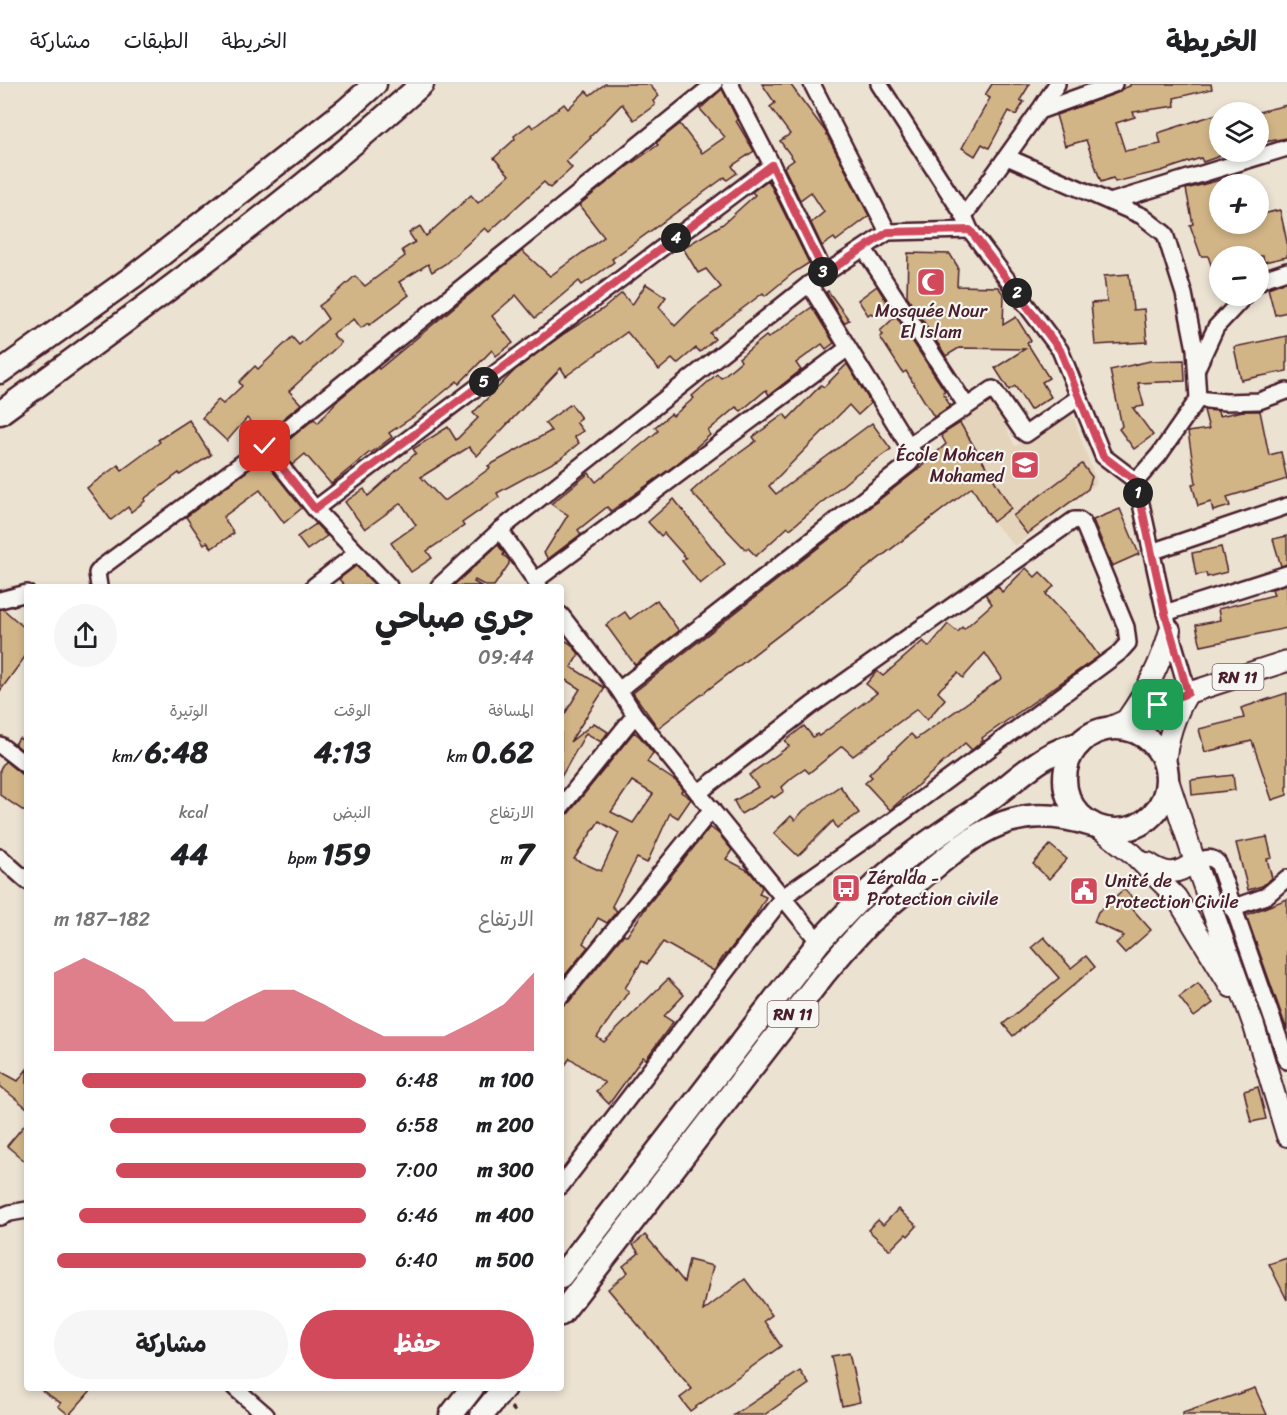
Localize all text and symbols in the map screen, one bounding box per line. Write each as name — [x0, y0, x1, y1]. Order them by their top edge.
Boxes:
text: الخريطة — [1166, 17, 1257, 66]
text: مشاركة — [30, 22, 91, 60]
text: الطبقات — [124, 22, 189, 60]
text: الخريطة — [222, 22, 287, 60]
map controls — [1209, 102, 1269, 306]
button: layers — [1209, 102, 1269, 162]
button: + — [1209, 174, 1269, 234]
pin: 4 — [661, 223, 691, 253]
text: 4 — [671, 223, 681, 252]
button: − — [1209, 246, 1269, 306]
pin: 3 — [808, 257, 838, 287]
text: 3 — [819, 257, 827, 286]
mosque icon: Mosquée Nour El Islam — [915, 266, 947, 298]
pin: 2 — [1002, 278, 1032, 308]
text: 2 — [1012, 278, 1022, 307]
place label: Mosquée Nour El Islam — [875, 295, 989, 348]
pin: 5 — [469, 367, 499, 397]
text: 5 — [479, 367, 489, 396]
pin — [239, 420, 290, 471]
icon: check — [248, 429, 281, 462]
place label: École Mohcen Mohamed — [896, 439, 1006, 492]
school or university icon: École Mohcen Mohamed — [1009, 449, 1041, 481]
pin: 1 — [1123, 478, 1153, 508]
text: 1 — [1135, 478, 1141, 507]
text: جري صباحي — [375, 588, 534, 646]
button: share — [54, 604, 117, 667]
text: 09:44 — [478, 640, 534, 675]
road number: RN 11 — [1212, 664, 1264, 690]
pin — [1132, 679, 1183, 730]
icon: arrive — [1141, 688, 1174, 721]
text: الوتيرة — [169, 696, 208, 725]
text: الوقت — [334, 696, 371, 725]
text: المسافة — [488, 696, 534, 725]
text: 6:48 — [145, 725, 208, 779]
text: 4:13 — [314, 725, 371, 779]
text: 0.62 — [472, 725, 534, 779]
text: /km — [112, 742, 145, 771]
text: km — [447, 742, 472, 771]
text: kcal — [179, 798, 208, 827]
text: النبض — [333, 798, 371, 827]
text: الارتفاع — [489, 798, 534, 827]
text: 44 — [171, 827, 208, 881]
text: 159 — [321, 827, 371, 881]
text: 7 — [517, 827, 534, 881]
text: bpm — [288, 844, 321, 873]
text: m — [500, 844, 517, 873]
place label: Zéralda - Protection civile — [867, 862, 999, 915]
place label: Unité de Protection Civile — [1105, 865, 1239, 918]
bus stop icon: Zéralda - Protection civile — [830, 872, 862, 904]
public building icon: Unité de Protection Civile — [1068, 875, 1100, 907]
text: 182–187 m — [54, 902, 150, 937]
text: الارتفاع — [478, 902, 534, 937]
road number: RN 11 — [768, 1001, 818, 1027]
text: 6:48 — [396, 1063, 438, 1098]
text: 100 m — [480, 1063, 534, 1098]
text: 6:58 — [396, 1108, 438, 1143]
text: 200 m — [477, 1108, 534, 1143]
text: 7:00 — [395, 1153, 438, 1188]
text: 300 m — [477, 1153, 534, 1188]
text: 6:46 — [397, 1198, 438, 1233]
text: 400 m — [476, 1198, 534, 1233]
text: 6:40 — [395, 1243, 438, 1278]
text: 500 m — [476, 1243, 534, 1278]
button: مشاركة — [54, 1310, 288, 1379]
button: حفظ — [300, 1310, 534, 1379]

